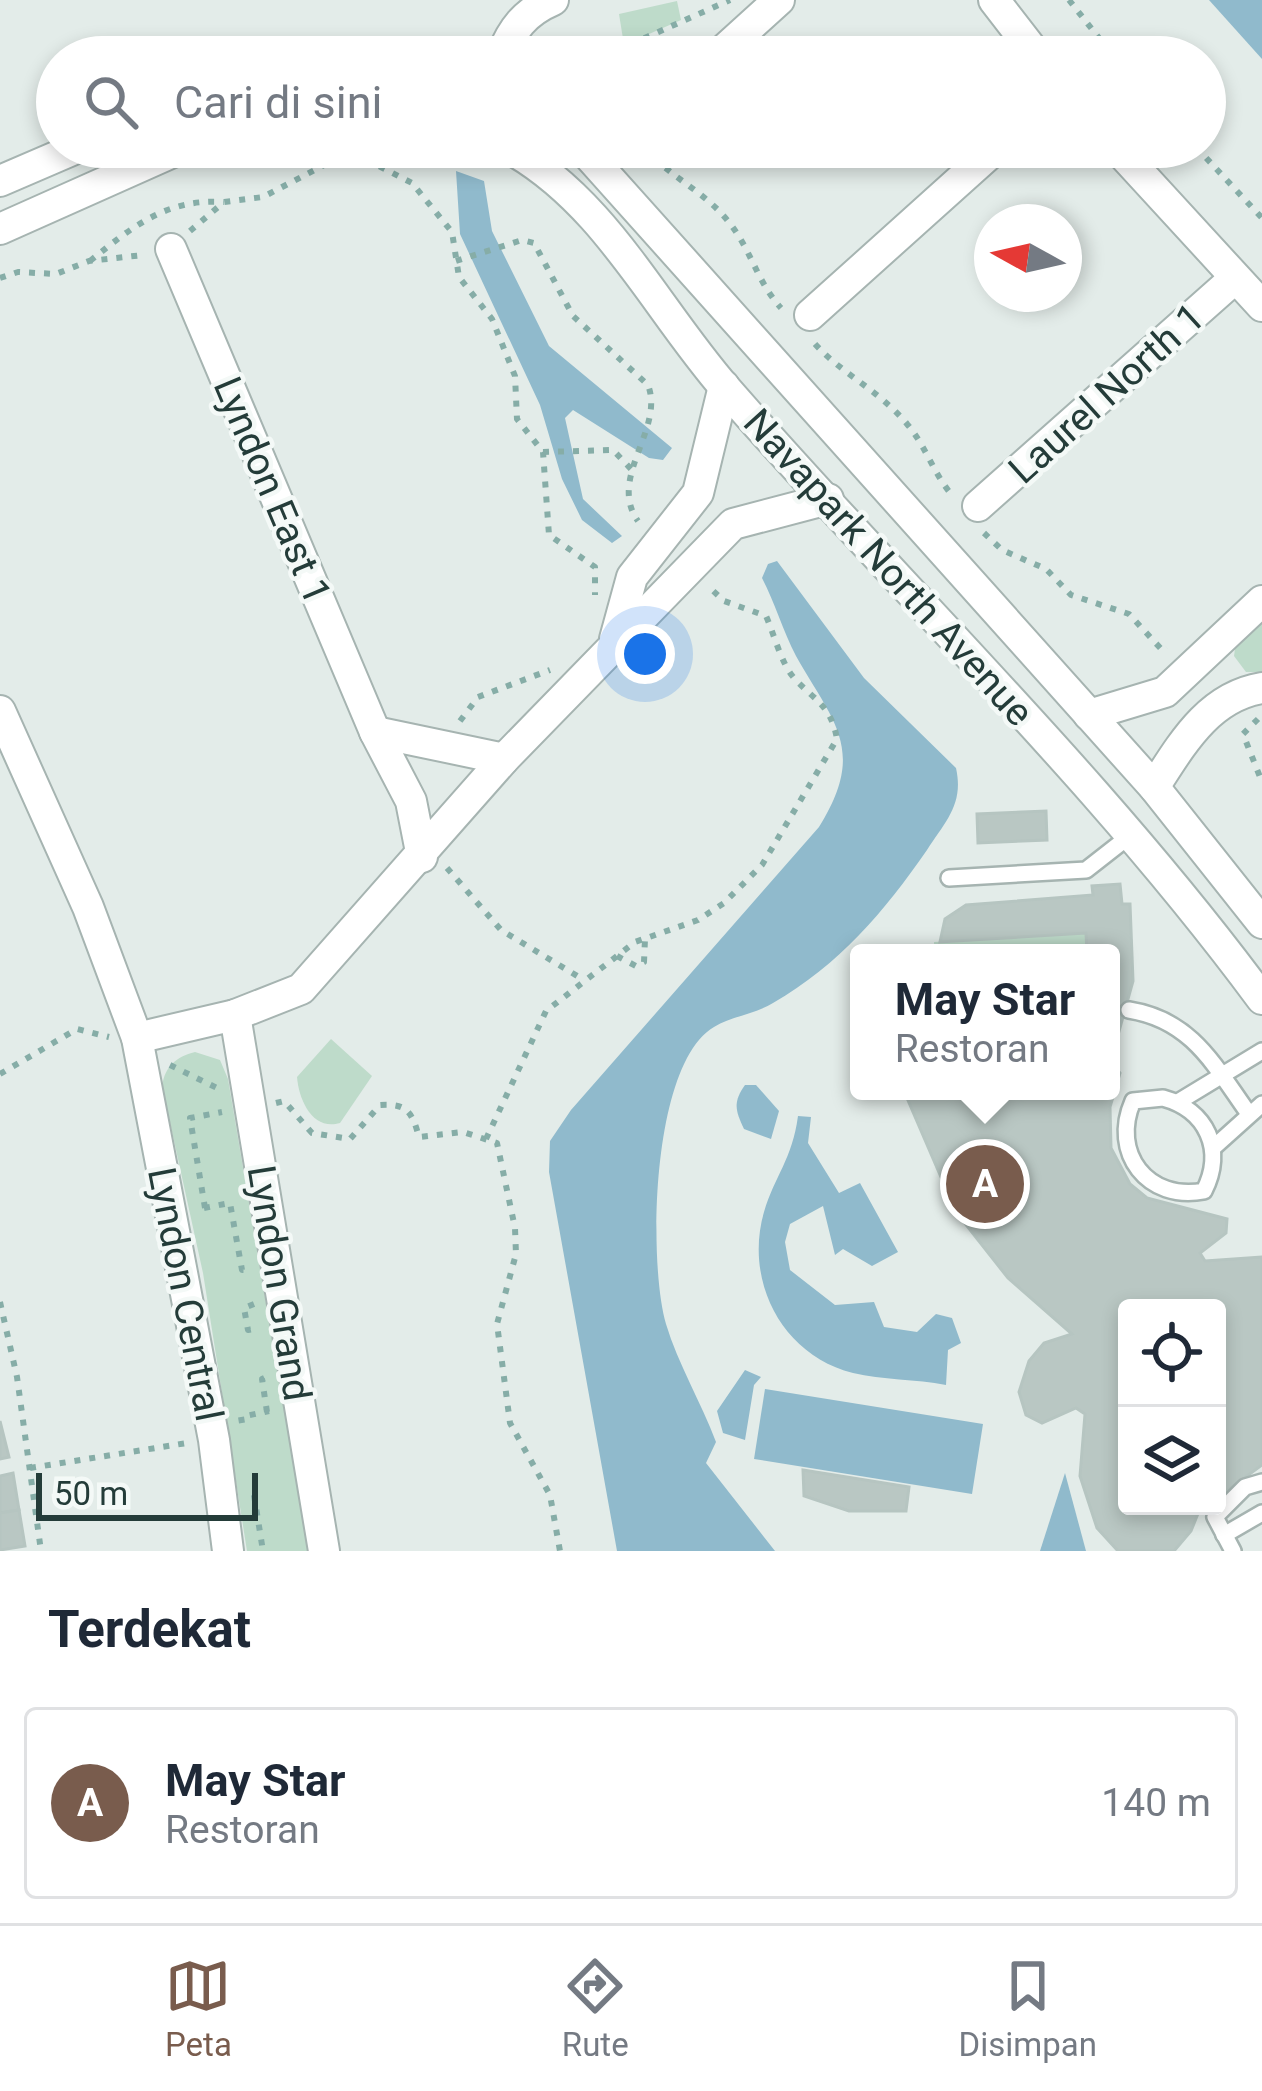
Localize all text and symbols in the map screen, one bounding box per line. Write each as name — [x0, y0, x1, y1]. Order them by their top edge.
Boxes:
search box — [36, 36, 1226, 168]
icon: search — [78, 69, 144, 135]
text: Cari di sini — [174, 76, 383, 129]
north arrow — [974, 204, 1082, 312]
street label: Laurel North 1 — [1000, 294, 1214, 493]
street label: Lyndon East 1 — [204, 370, 340, 611]
street label: Navapark North Avenue — [734, 400, 1043, 735]
your location — [615, 624, 675, 684]
popup — [850, 944, 1120, 1100]
text: May Star — [895, 973, 1075, 1026]
text: Restoran — [895, 1026, 1049, 1072]
pin: A — [946, 1139, 1024, 1229]
street label: Lyndon Grand — [238, 1162, 320, 1404]
street label: Lyndon Central — [138, 1163, 232, 1425]
map controls — [1118, 1299, 1226, 1515]
button: locate — [1118, 1299, 1226, 1407]
button: layers — [1118, 1407, 1226, 1515]
scale bar — [36, 1467, 258, 1520]
text: 50 m — [54, 1474, 128, 1513]
text: Terdekat — [48, 1600, 251, 1659]
text: May Star — [165, 1754, 345, 1807]
text: A — [77, 1780, 103, 1826]
text: 140 m — [1101, 1780, 1211, 1826]
text: Restoran — [165, 1807, 320, 1853]
tab: Peta — [165, 1953, 232, 2064]
tab: Rute — [562, 1953, 629, 2064]
tab: Disimpan — [959, 1953, 1097, 2064]

